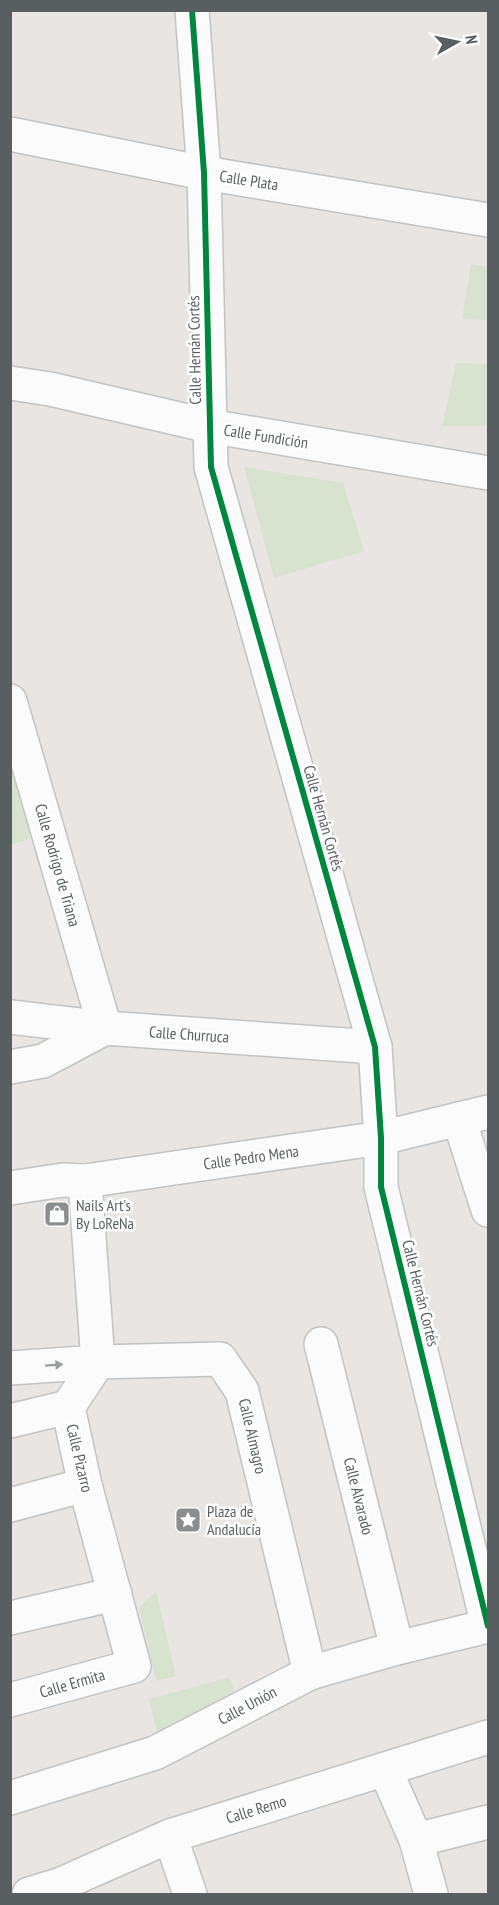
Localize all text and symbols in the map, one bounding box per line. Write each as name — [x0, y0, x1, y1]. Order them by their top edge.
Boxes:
north arrow — [427, 12, 487, 72]
text: N — [461, 34, 482, 45]
street label: Calle Plata — [218, 165, 280, 195]
street label: Calle Hernán Cortés — [183, 295, 205, 405]
street label: Calle Fundición — [222, 419, 310, 453]
street label: Calle Hernán Cortés — [299, 763, 349, 873]
street label: Calle Rodrigo de Triana — [31, 801, 85, 929]
street label: Calle Churruca — [148, 1021, 230, 1047]
street label: Calle Pedro Mena — [202, 1140, 300, 1174]
place label: Nails Art's By LoReNa — [76, 1195, 134, 1233]
shop icon: Nails Art's By LoReNa — [42, 1199, 72, 1229]
street label: Calle Hernán Cortés — [398, 1238, 444, 1348]
one-way arrow — [45, 1360, 64, 1370]
street label: Calle Almagro — [235, 1396, 271, 1476]
street label: Calle Pizarro — [62, 1422, 98, 1494]
street label: Calle Alvarado — [340, 1455, 378, 1537]
place label: Plaza de Andalucía — [207, 1501, 261, 1539]
place icon: Plaza de Andalucía — [173, 1505, 203, 1535]
street label: Calle Ermita — [37, 1664, 107, 1702]
street label: Calle Unión — [214, 1681, 280, 1729]
street label: Calle Remo — [223, 1790, 289, 1828]

